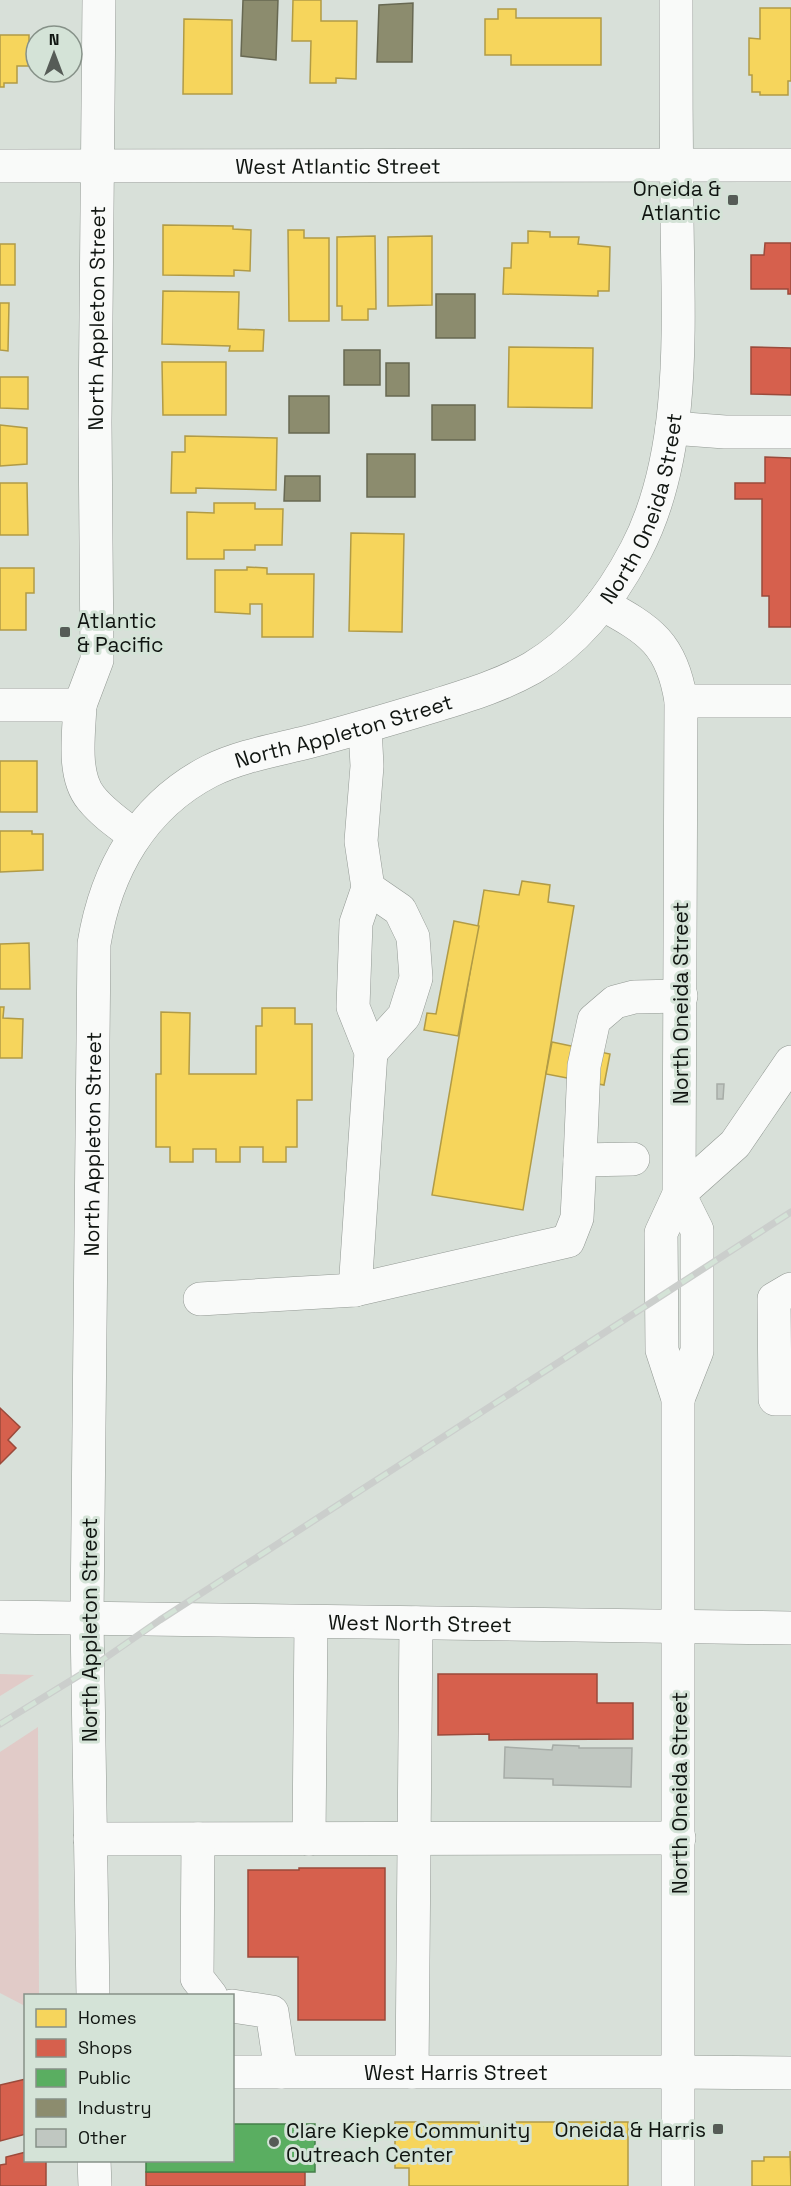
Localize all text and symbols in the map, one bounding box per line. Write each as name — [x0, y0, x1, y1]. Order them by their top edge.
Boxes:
north arrow — [24, 24, 84, 84]
text: N — [49, 29, 59, 50]
street label: West Atlantic Street — [235, 152, 441, 179]
place label: Oneida & Atlantic — [633, 175, 721, 226]
marker: Oneida & Atlantic — [726, 193, 740, 207]
street label: North Appleton Street — [81, 206, 111, 431]
street label: North Oneida Street — [593, 412, 687, 609]
place label: Atlantic & Pacific — [77, 607, 163, 658]
marker: Atlantic & Pacific — [58, 625, 72, 639]
street label: North Appleton Street — [231, 688, 456, 774]
street label: North Oneida Street — [667, 902, 694, 1104]
street label: North Appleton Street — [77, 1032, 107, 1257]
street label: North Appleton Street — [76, 1518, 103, 1742]
street label: West North Street — [328, 1608, 512, 1638]
street label: North Oneida Street — [666, 1692, 693, 1894]
legend — [24, 1994, 234, 2162]
text: Homes — [78, 2006, 137, 2029]
text: Shops — [78, 2036, 132, 2059]
street label: West Harris Street — [364, 2059, 548, 2086]
text: Public — [78, 2066, 131, 2089]
text: Industry — [78, 2096, 151, 2119]
place label: Oneida & Harris — [555, 2116, 706, 2143]
place label: Clare Kiepke Community Outreach Center — [286, 2117, 530, 2168]
marker: Oneida & Harris — [711, 2122, 725, 2136]
text: Other — [78, 2126, 127, 2149]
marker: Clare Kiepke Community Outreach Center — [267, 2135, 281, 2149]

